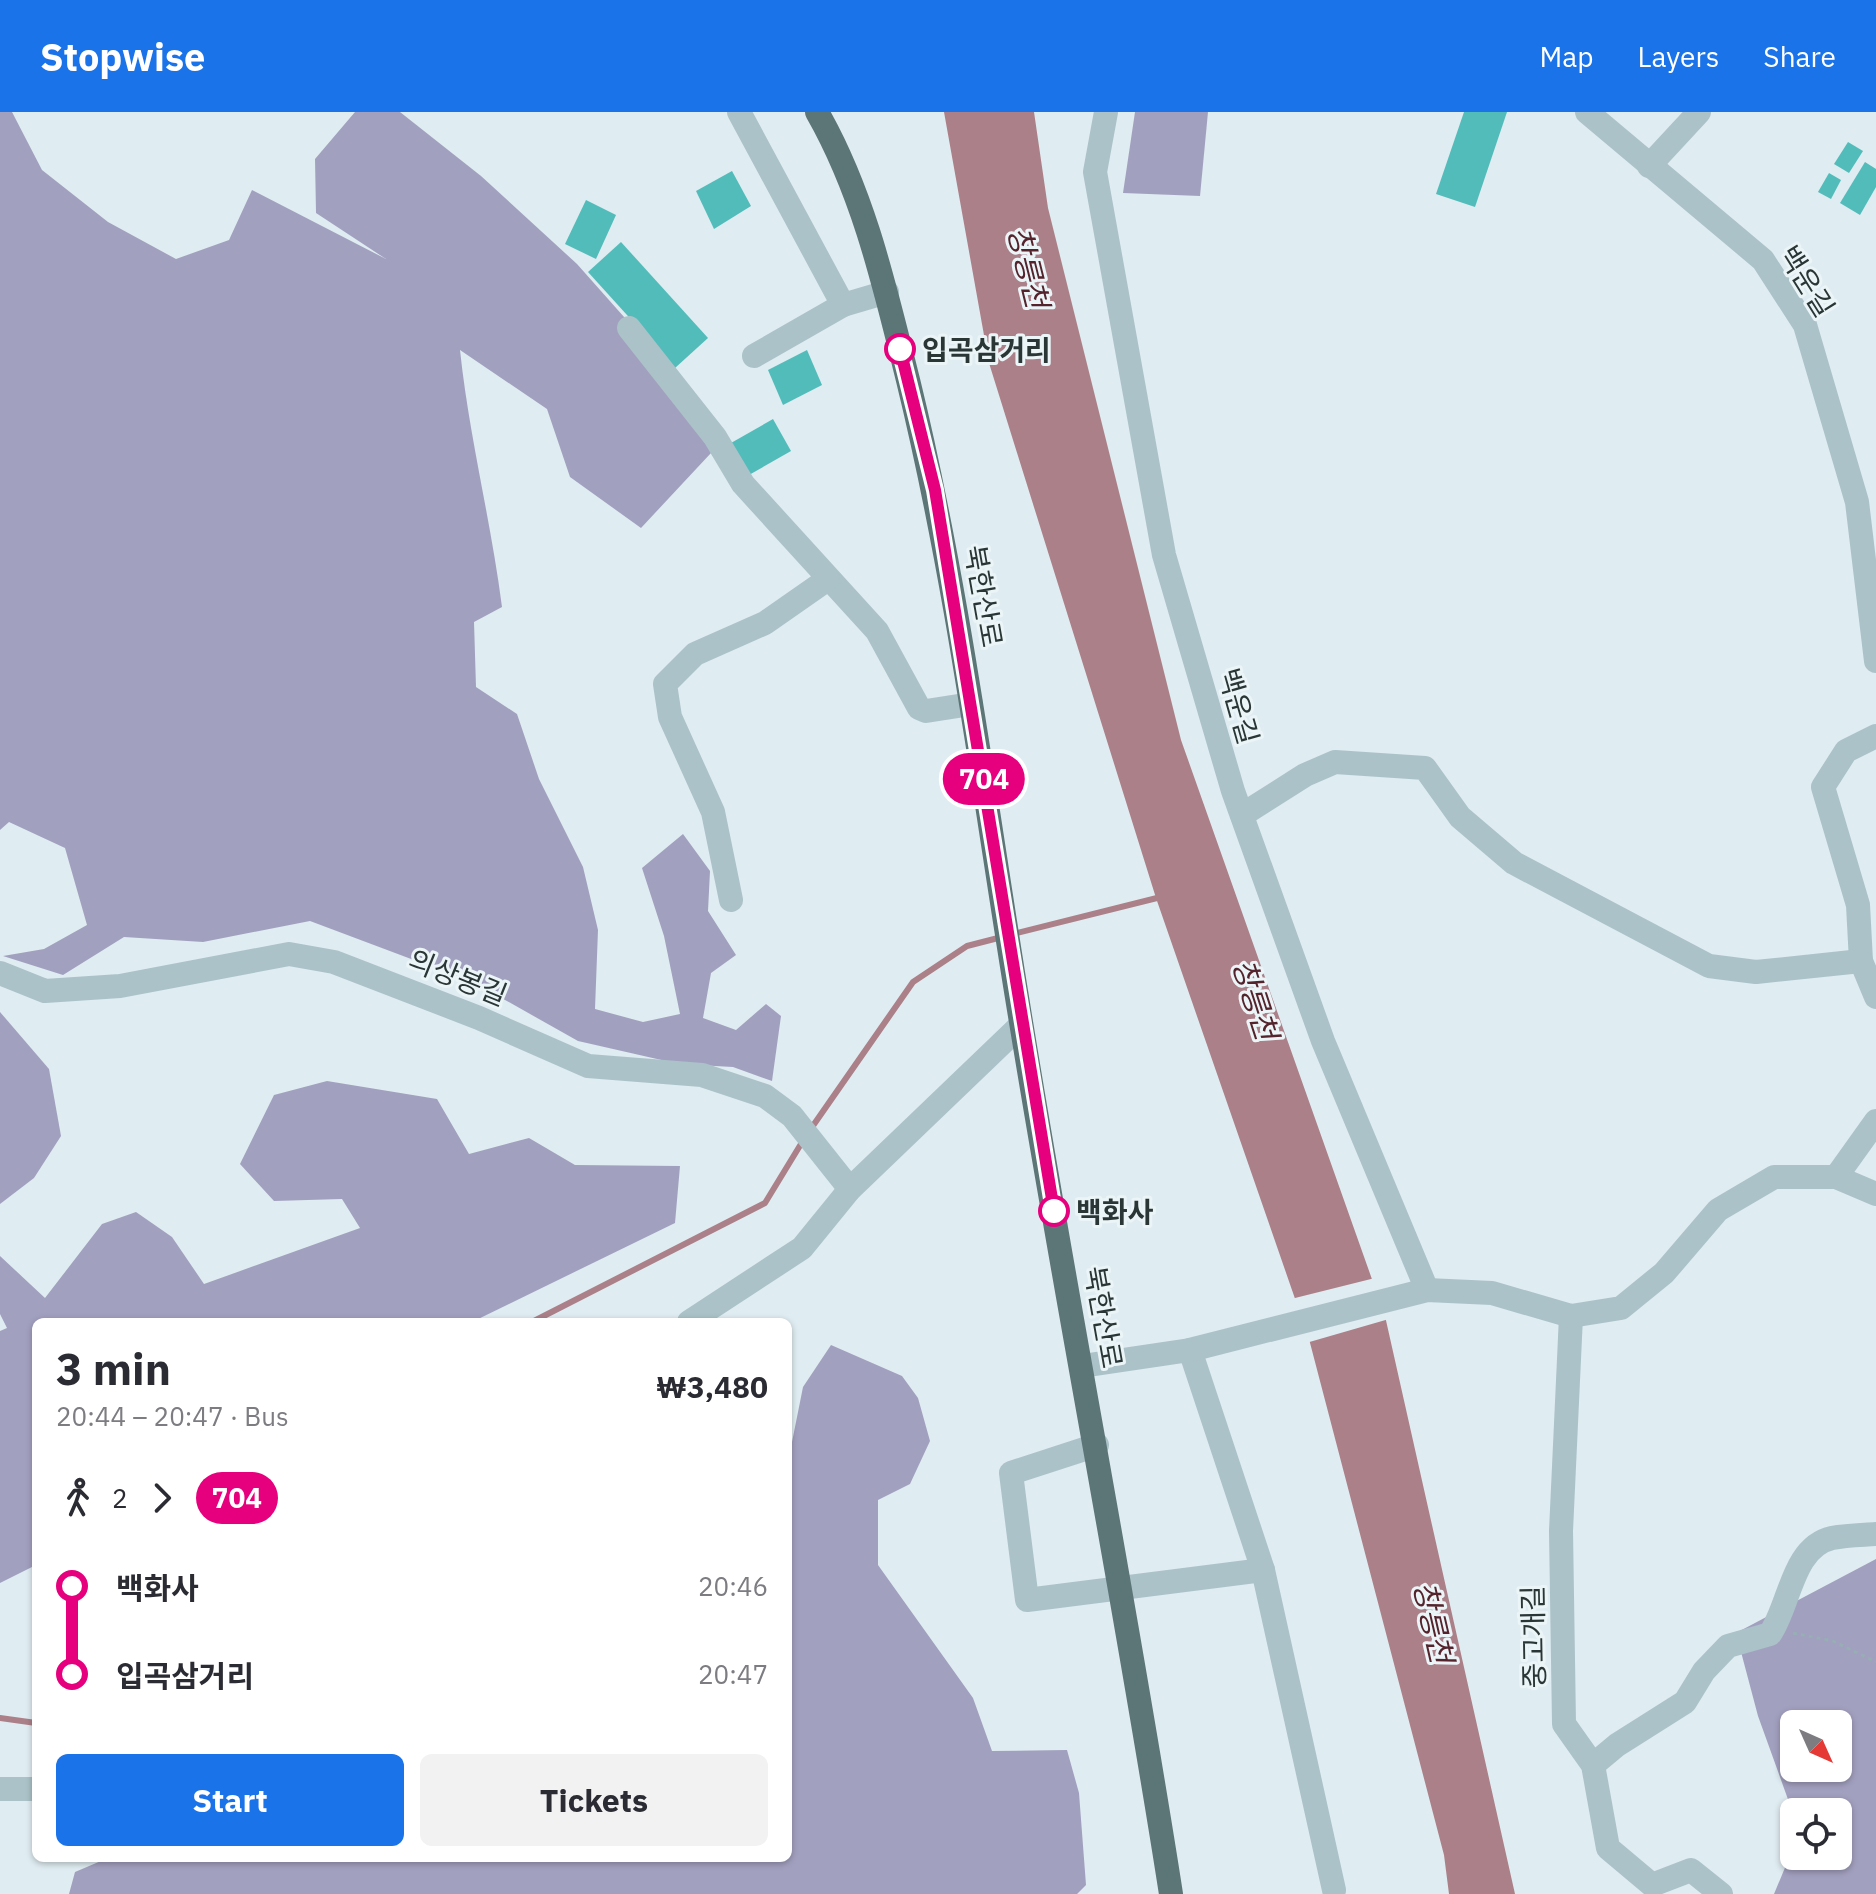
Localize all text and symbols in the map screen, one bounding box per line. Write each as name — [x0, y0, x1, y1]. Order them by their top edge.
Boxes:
text: Stopwise — [40, 32, 205, 81]
text: Map — [1539, 38, 1593, 75]
text: Layers — [1637, 38, 1719, 75]
text: Share — [1763, 38, 1836, 75]
water label: 창릉천 — [1000, 222, 1059, 315]
street label: 백운길 — [1771, 238, 1843, 324]
place label: 입곡삼거리 — [922, 331, 1051, 368]
marker: 입곡삼거리 — [885, 334, 915, 364]
street label: 북한산로 — [957, 542, 1011, 650]
street label: 백운길 — [1211, 664, 1267, 748]
line badge: 704 — [938, 753, 1030, 805]
text: 704 — [959, 760, 1009, 797]
street label: 의상봉길 — [403, 941, 513, 1013]
water label: 창릉천 — [1225, 954, 1288, 1048]
place label: 백화사 — [1076, 1193, 1154, 1230]
marker: 백화사 — [1039, 1196, 1069, 1226]
street label: 북한산로 — [1077, 1263, 1131, 1371]
text: 3 min — [56, 1340, 171, 1397]
text: ₩3,480 — [656, 1367, 768, 1406]
text: 20:44 – 20:47 · Bus — [56, 1399, 289, 1433]
icon: walk — [56, 1476, 100, 1520]
icon: forward — [140, 1476, 184, 1520]
text: 704 — [212, 1479, 262, 1516]
text: 2 — [112, 1481, 128, 1515]
text: 백화사 — [116, 1568, 199, 1607]
text: 20:46 — [698, 1569, 768, 1603]
water label: 창릉천 — [1406, 1577, 1463, 1670]
street label: 중고개길 — [1514, 1585, 1552, 1689]
text: 입곡삼거리 — [116, 1656, 254, 1695]
text: 20:47 — [698, 1657, 768, 1691]
north arrow — [1780, 1710, 1852, 1782]
map controls — [1780, 1710, 1852, 1870]
button: Start — [56, 1754, 404, 1846]
button: Tickets — [420, 1754, 768, 1846]
button: locate — [1780, 1798, 1852, 1870]

